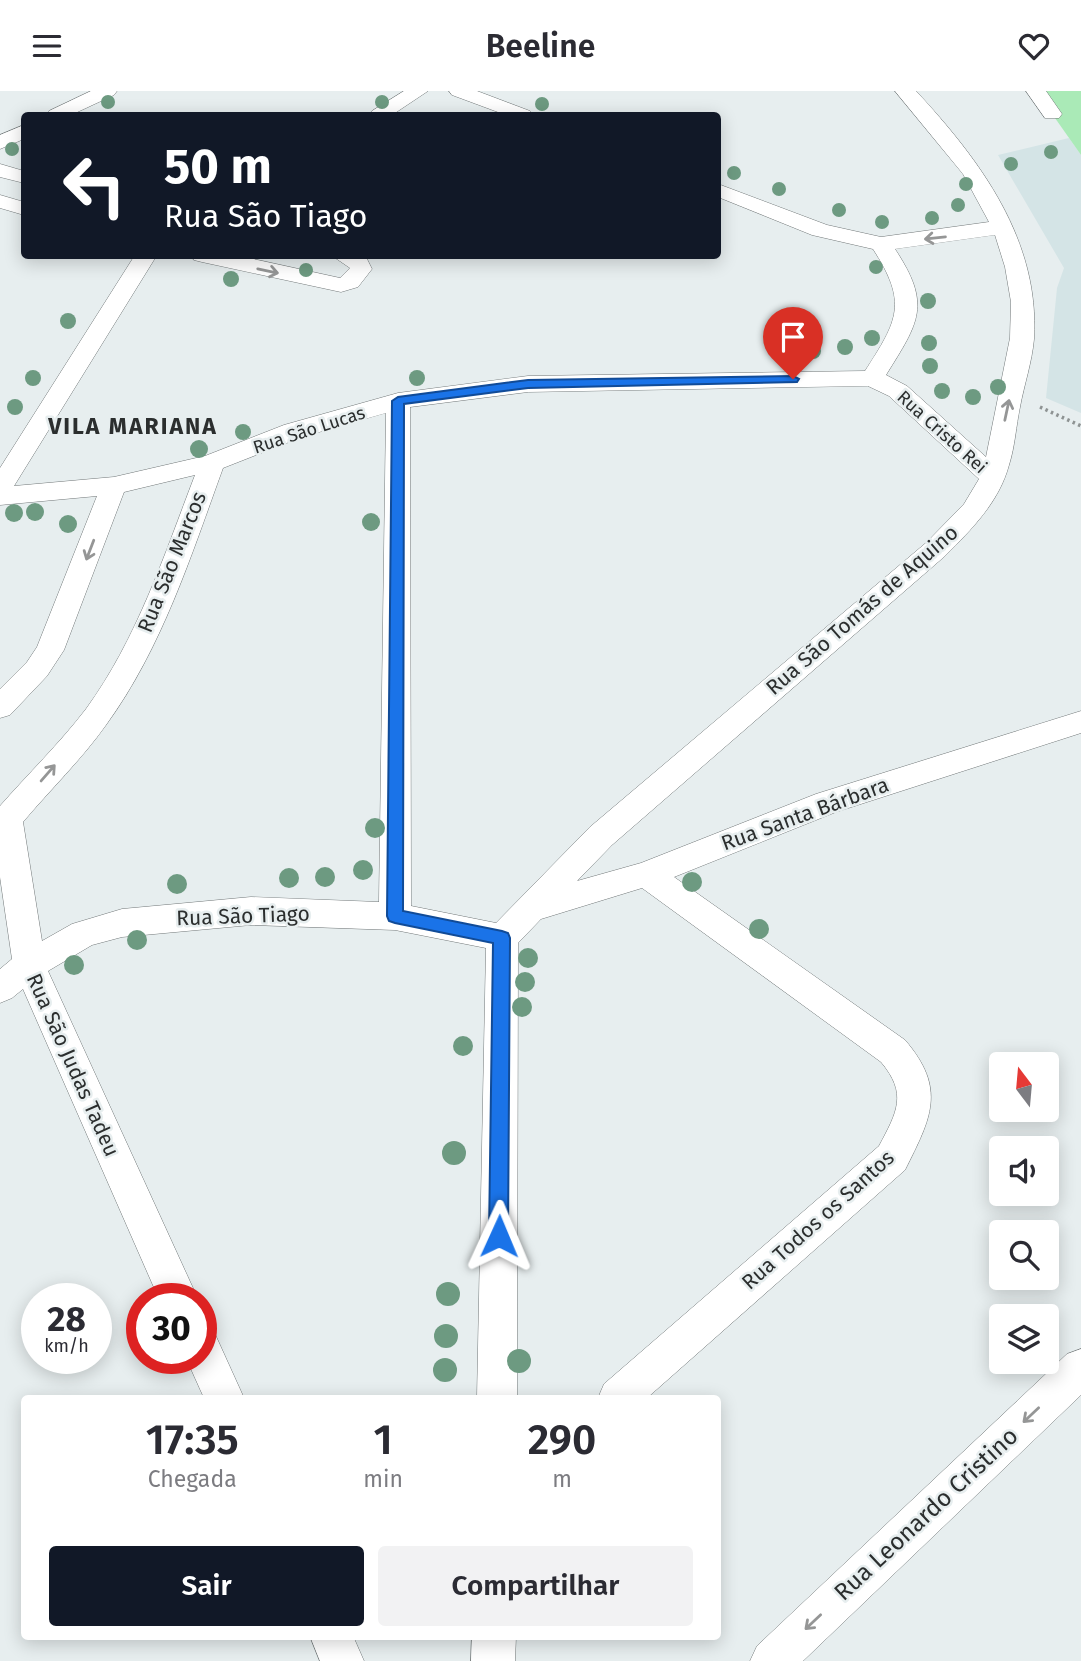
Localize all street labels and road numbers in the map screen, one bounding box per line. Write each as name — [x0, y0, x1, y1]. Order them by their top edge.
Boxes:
street label: Rua Cristo Rei — [893, 386, 991, 478]
street label: Rua São Lucas — [250, 402, 368, 458]
street label: Rua São Marcos — [132, 488, 212, 636]
street label: Rua São Tomás de Aquino — [761, 519, 963, 701]
street label: Rua Santa Bárbara — [718, 772, 892, 856]
street label: Rua São Tiago — [176, 901, 310, 931]
street label: Rua São Judas Tadeu — [21, 969, 125, 1161]
street label: Rua Todos os Santos — [736, 1145, 900, 1295]
street label: Rua Leonardo Cristino — [828, 1422, 1024, 1606]

